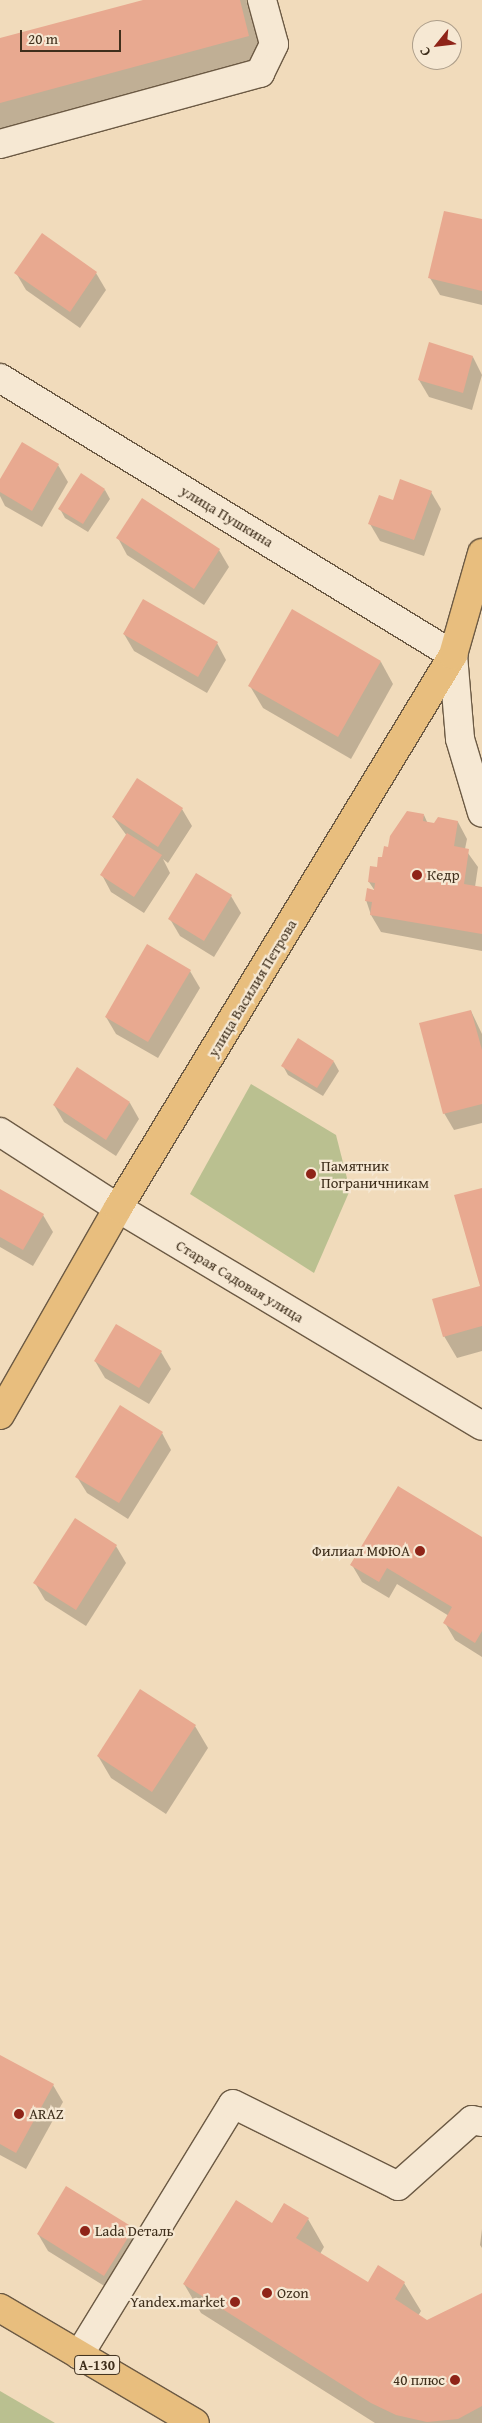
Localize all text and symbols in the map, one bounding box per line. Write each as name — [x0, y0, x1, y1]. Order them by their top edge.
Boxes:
scale bar — [22, 20, 124, 52]
north arrow — [412, 20, 462, 70]
text: 20 m — [28, 28, 58, 49]
text: С — [414, 43, 435, 60]
street label: улица Пушкина — [177, 481, 277, 551]
place label: Кедр — [427, 866, 459, 884]
marker: Кедр — [411, 869, 423, 881]
street label: улица Василия Петрова — [204, 916, 300, 1060]
place label: Памятник Пограничникам — [321, 1156, 429, 1191]
marker: Памятник Пограничникам — [305, 1168, 317, 1180]
street label: Старая Садовая улица — [173, 1236, 307, 1326]
place label: Филиал МФЮА — [312, 1542, 410, 1560]
marker: Филиал МФЮА — [414, 1545, 426, 1557]
place label: ARAZ — [29, 2105, 64, 2123]
marker: ARAZ — [13, 2108, 25, 2120]
place label: Lada Dеталь — [95, 2222, 174, 2240]
marker: Lada Dеталь — [79, 2225, 91, 2237]
place label: Ozon — [277, 2284, 309, 2302]
marker: Ozon — [261, 2287, 273, 2299]
place label: Yandex.market — [130, 2293, 225, 2311]
marker: Yandex.market — [229, 2296, 241, 2308]
road number: А-130 — [73, 2354, 121, 2376]
place label: 40 плюс — [393, 2371, 445, 2389]
marker: 40 плюс — [449, 2374, 461, 2386]

